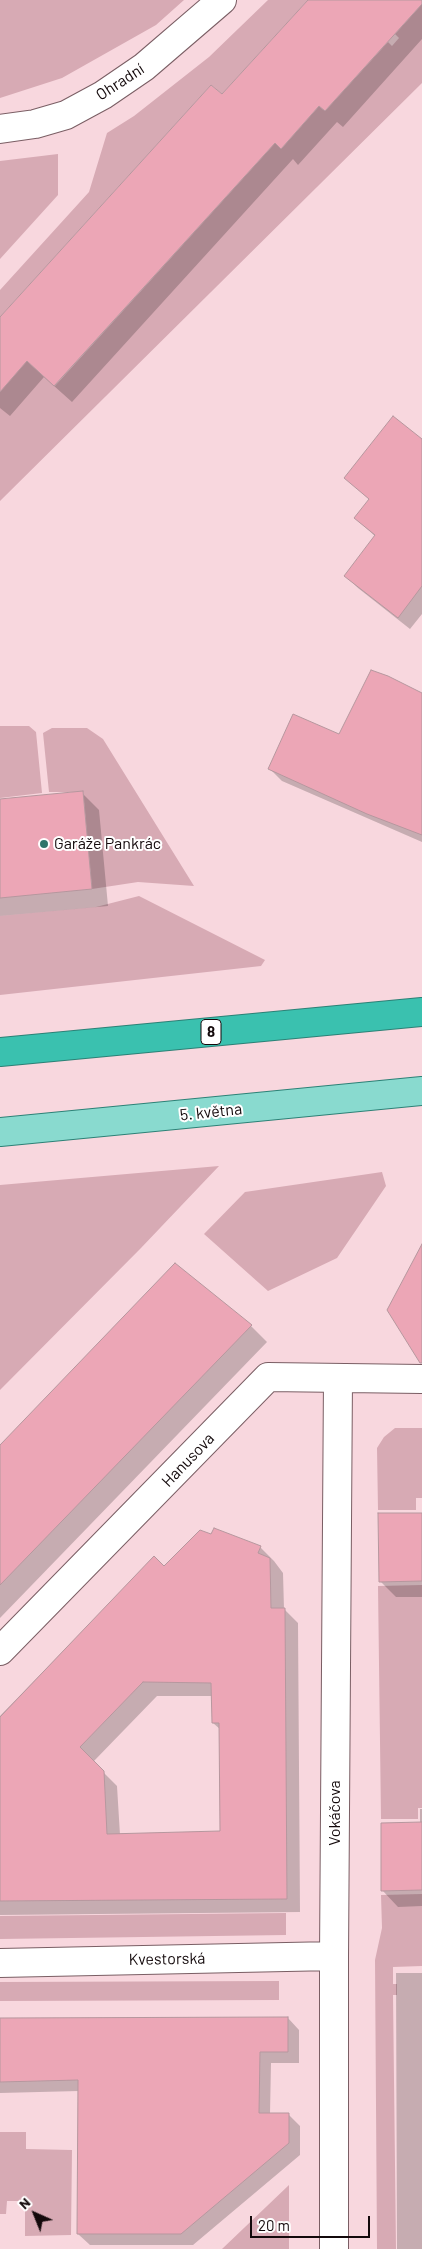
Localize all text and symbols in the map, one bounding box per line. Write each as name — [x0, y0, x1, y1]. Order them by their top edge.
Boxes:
street label: Ohradní — [92, 59, 148, 105]
place label: Garáže Pankrác — [54, 834, 161, 854]
marker: Garáže Pankrác — [38, 838, 50, 850]
road number: 8 — [201, 1020, 221, 1044]
street label: 5. května — [179, 1099, 243, 1125]
street label: Hanusova — [158, 1429, 218, 1491]
street label: Vokáčova — [325, 1780, 345, 1846]
street label: Kvestorská — [129, 1949, 205, 1969]
north arrow — [10, 2189, 60, 2239]
text: N — [15, 2194, 33, 2212]
scale bar — [252, 2206, 372, 2238]
text: 20 m — [258, 2216, 290, 2234]

